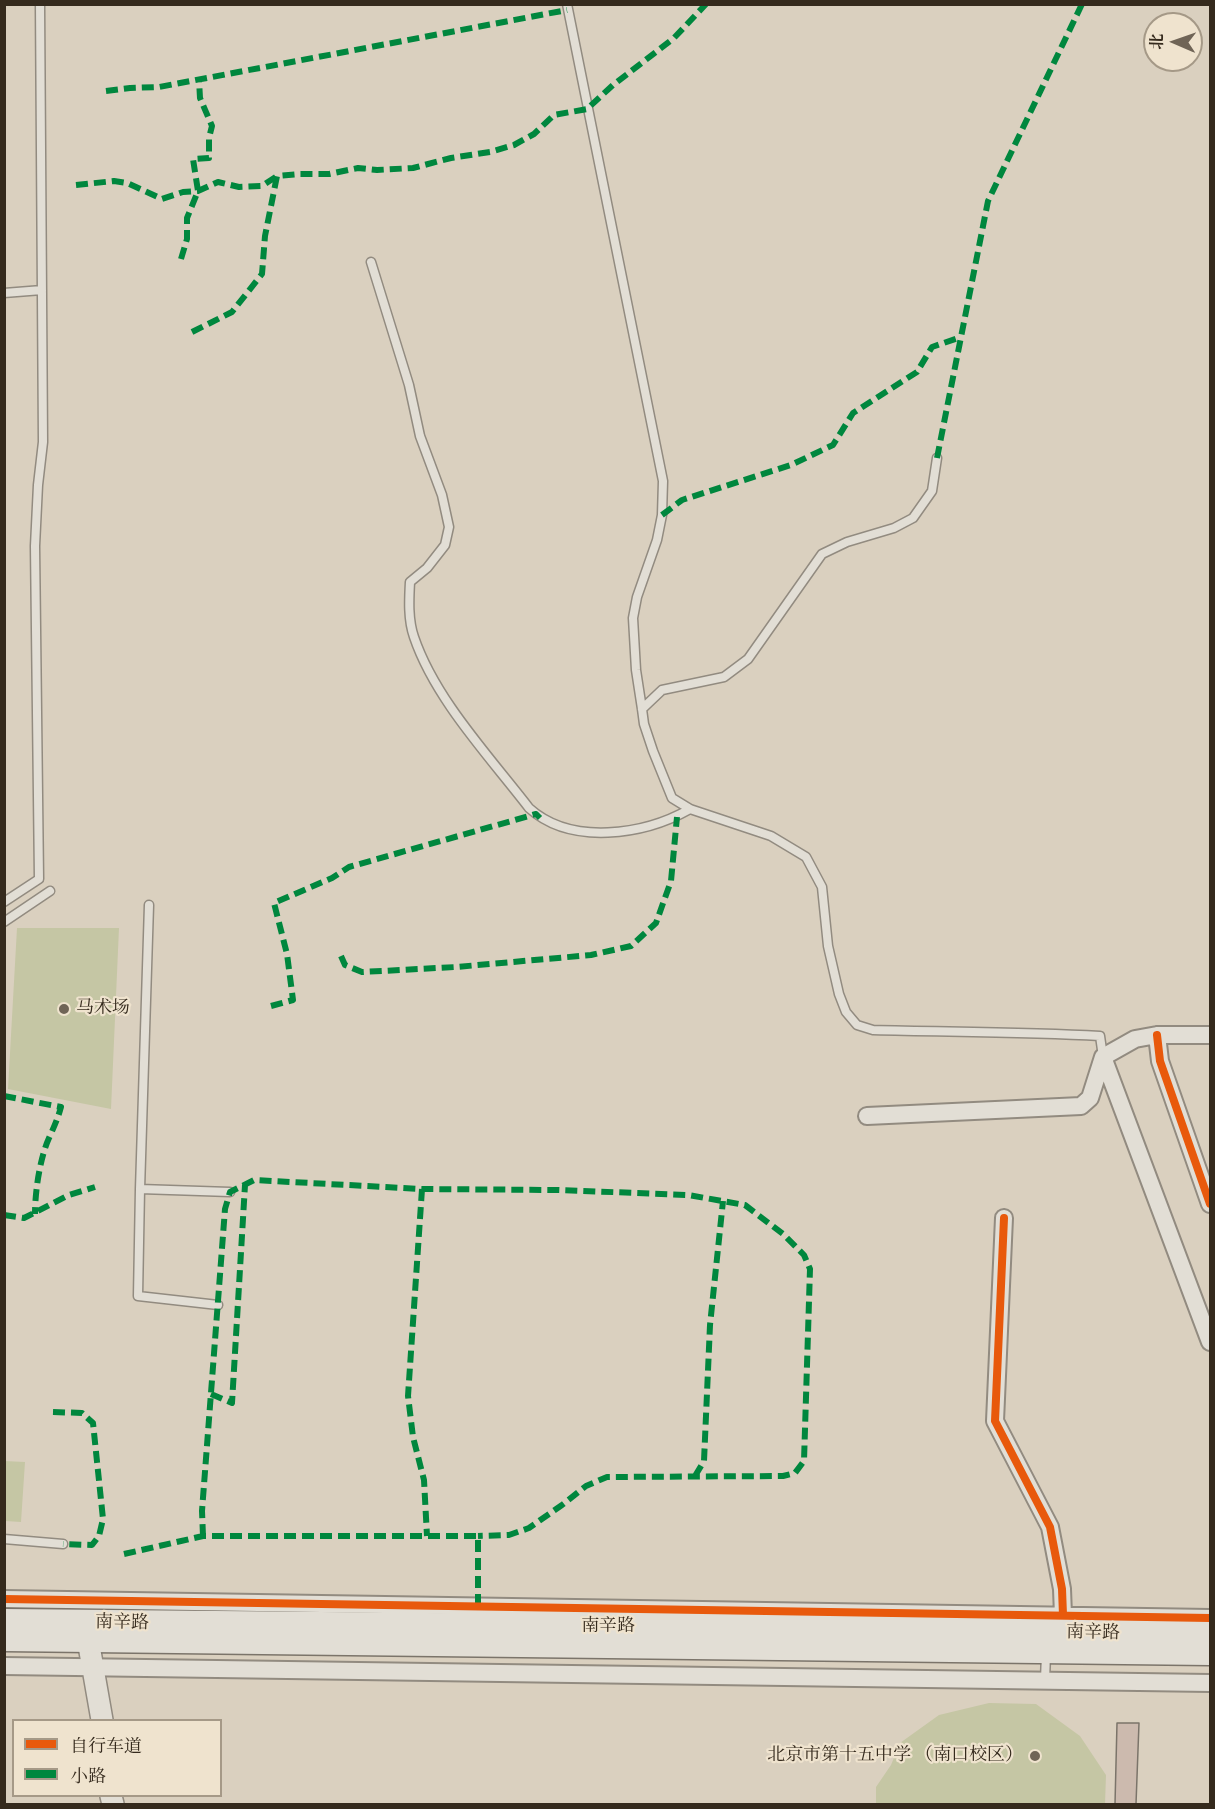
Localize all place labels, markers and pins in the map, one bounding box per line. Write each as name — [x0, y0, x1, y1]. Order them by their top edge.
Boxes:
place label: 马术场 — [76, 998, 130, 1020]
marker: 马术场 — [57, 1002, 71, 1016]
place label: 北京市第十五中学 （南口校区） — [767, 1745, 1023, 1767]
marker: 北京市第十五中学 （南口校区） — [1028, 1749, 1042, 1763]

